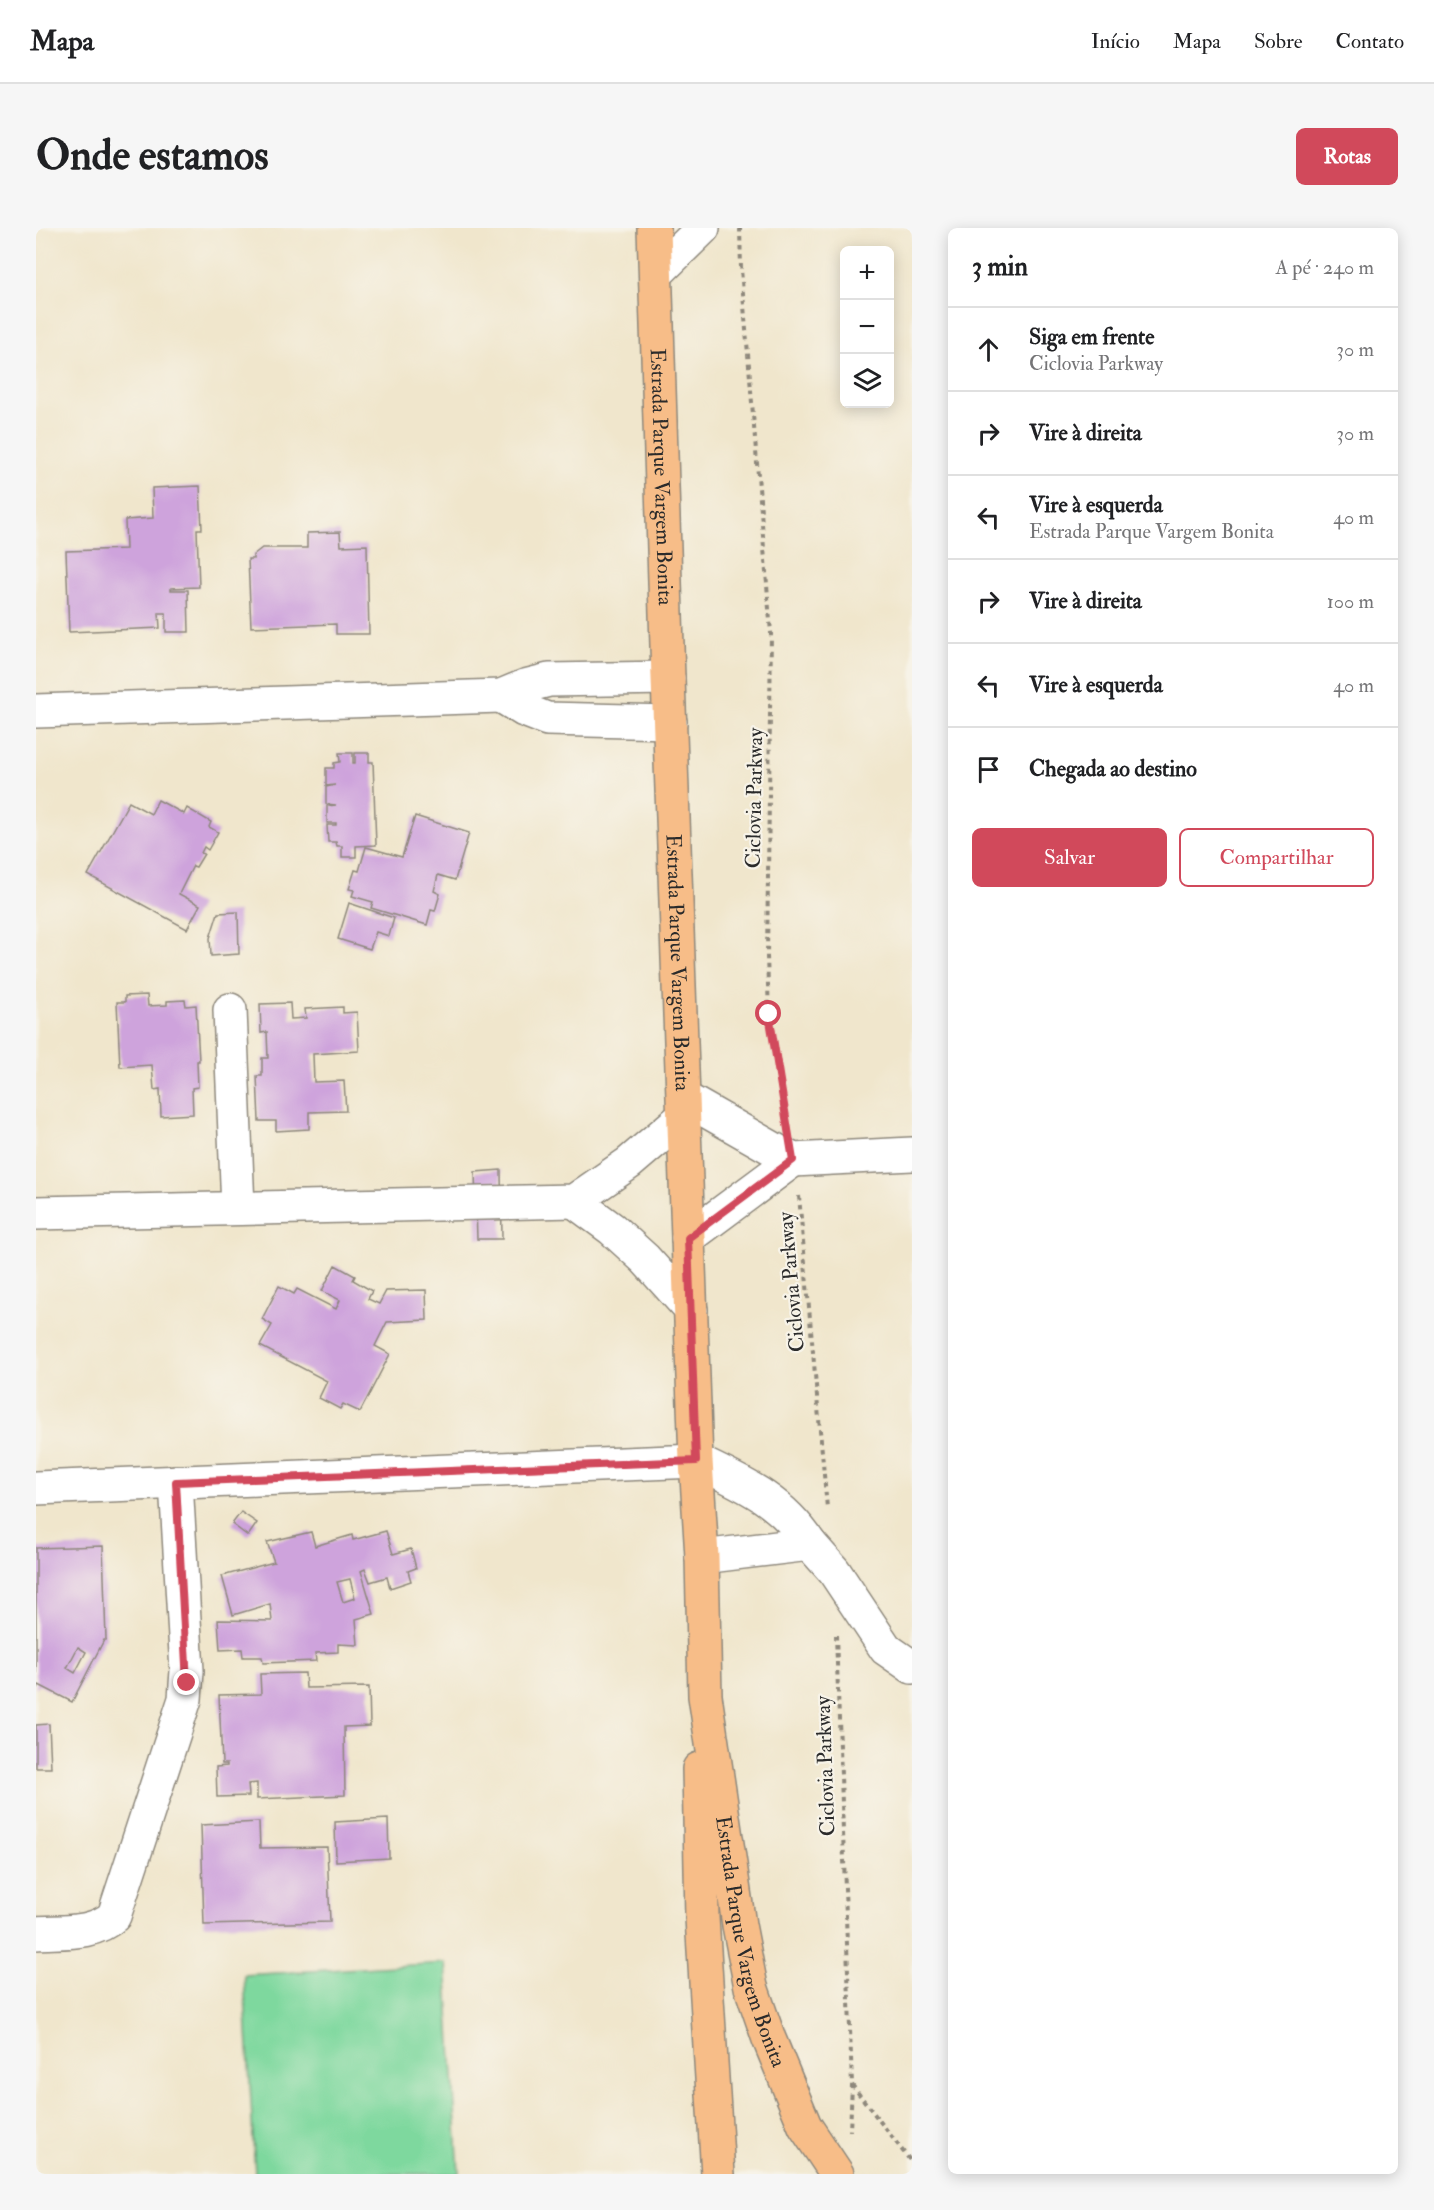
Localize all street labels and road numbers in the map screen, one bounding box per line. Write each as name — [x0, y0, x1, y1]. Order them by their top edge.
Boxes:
street label: Estrada Parque Vargem Bonita — [644, 348, 679, 606]
street label: Ciclovia Parkway — [740, 727, 769, 869]
street label: Estrada Parque Vargem Bonita — [660, 834, 696, 1092]
street label: Ciclovia Parkway — [772, 1210, 811, 1353]
street label: Ciclovia Parkway — [810, 1694, 841, 1837]
street label: Estrada Parque Vargem Bonita — [709, 1814, 792, 2072]

